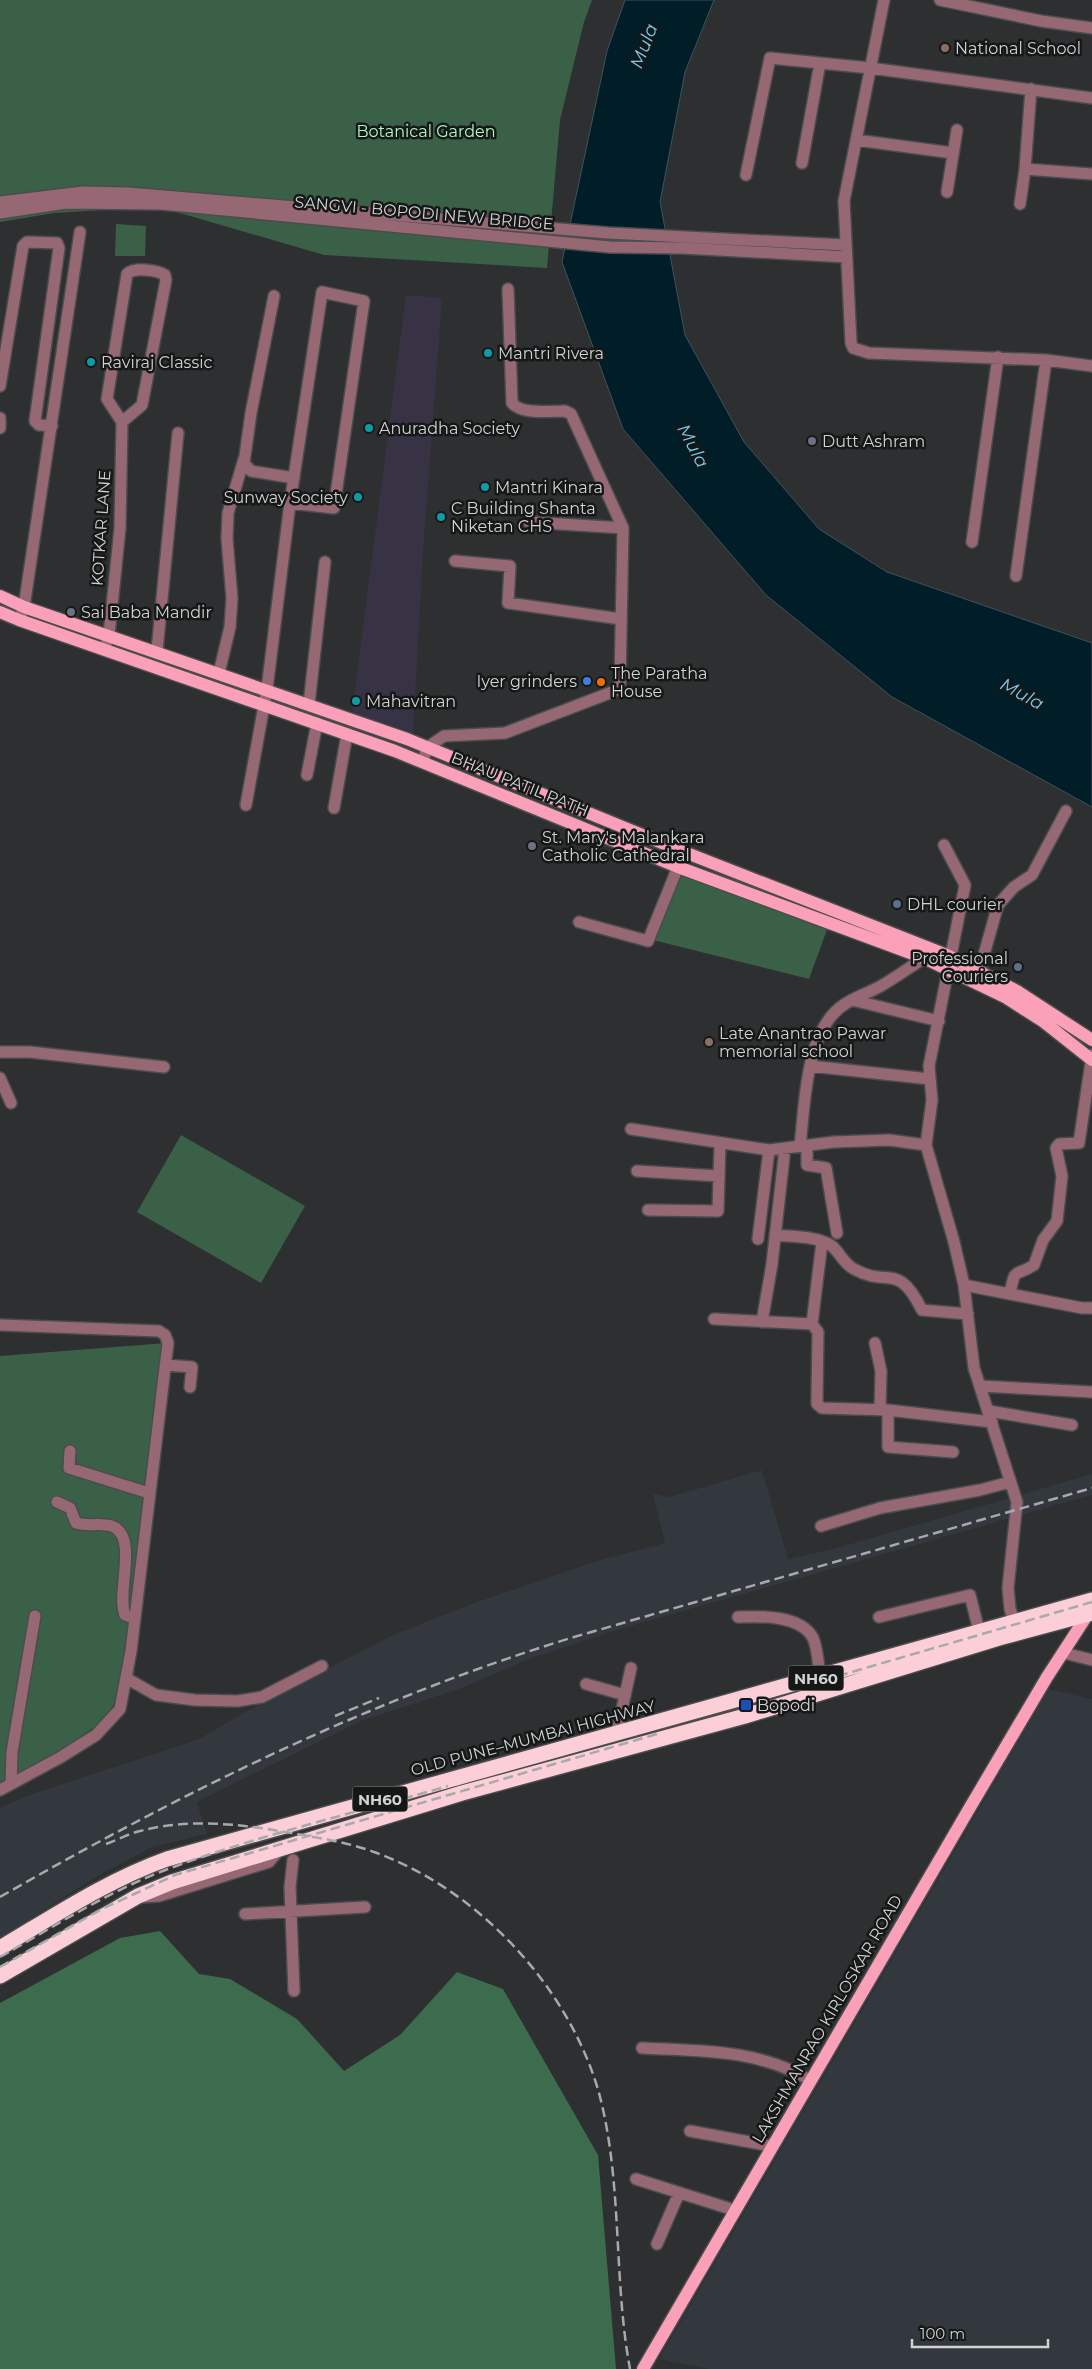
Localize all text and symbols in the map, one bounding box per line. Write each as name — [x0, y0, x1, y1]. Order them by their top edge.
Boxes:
water label: Mula — [625, 20, 663, 72]
place label: National School — [955, 39, 1081, 58]
marker: National School — [939, 42, 951, 54]
park label: Botanical Garden — [356, 122, 496, 141]
street label: SANGVI - BOPODI NEW BRIDGE — [294, 192, 554, 234]
place label: Mantri Rivera — [498, 344, 604, 363]
marker: Mantri Rivera — [482, 347, 494, 359]
place label: Raviraj Classic — [101, 353, 213, 372]
marker: Raviraj Classic — [85, 356, 97, 368]
place label: Anuradha Society — [379, 419, 520, 438]
water label: Mula — [672, 420, 714, 472]
marker: Anuradha Society — [363, 422, 375, 434]
place label: Dutt Ashram — [822, 432, 925, 451]
marker: Dutt Ashram — [806, 435, 818, 447]
street label: KOTKAR LANE — [87, 469, 115, 587]
place label: Mantri Kinara — [495, 478, 603, 497]
marker: Mantri Kinara — [479, 481, 491, 493]
place label: Sunway Society — [224, 488, 348, 507]
marker: Sunway Society — [352, 491, 364, 503]
place label: C Building Shanta Niketan CHS — [451, 499, 596, 536]
marker: C Building Shanta Niketan CHS — [435, 511, 447, 523]
place label: Sai Baba Mandir — [81, 603, 212, 622]
marker: Sai Baba Mandir — [65, 606, 77, 618]
place label: The Paratha House — [611, 664, 708, 701]
place label: Iyer grinders — [476, 672, 577, 691]
water label: Mula — [996, 673, 1048, 715]
marker: Iyer grinders — [581, 675, 593, 687]
marker: The Paratha House — [595, 676, 607, 688]
place label: Mahavitran — [366, 692, 456, 711]
marker: Mahavitran — [350, 695, 362, 707]
street label: BHAU PATIL PATH — [449, 748, 591, 820]
place label: St. Mary's Malankara Catholic Cathedral — [542, 828, 704, 865]
marker: St. Mary's Malankara Catholic Cathedral — [526, 840, 538, 852]
place label: DHL courier — [907, 895, 1003, 914]
marker: DHL courier — [891, 898, 903, 910]
place label: Professional Couriers — [911, 949, 1008, 986]
marker: Professional Couriers — [1012, 961, 1024, 973]
place label: Late Anantrao Pawar memorial school — [719, 1024, 887, 1061]
marker: Late Anantrao Pawar memorial school — [703, 1036, 715, 1048]
road number: NH60 — [788, 1666, 844, 1690]
street label: OLD PUNE–MUMBAI HIGHWAY — [409, 1696, 658, 1780]
place label: Bopodi — [757, 1696, 815, 1715]
marker: Bopodi — [739, 1698, 753, 1712]
road number: NH60 — [352, 1786, 408, 1812]
street label: LAKSHMANRAO KIRLOSKAR ROAD — [748, 1892, 906, 2146]
scale bar — [912, 2316, 1048, 2348]
text: 100 m — [920, 2324, 965, 2343]

